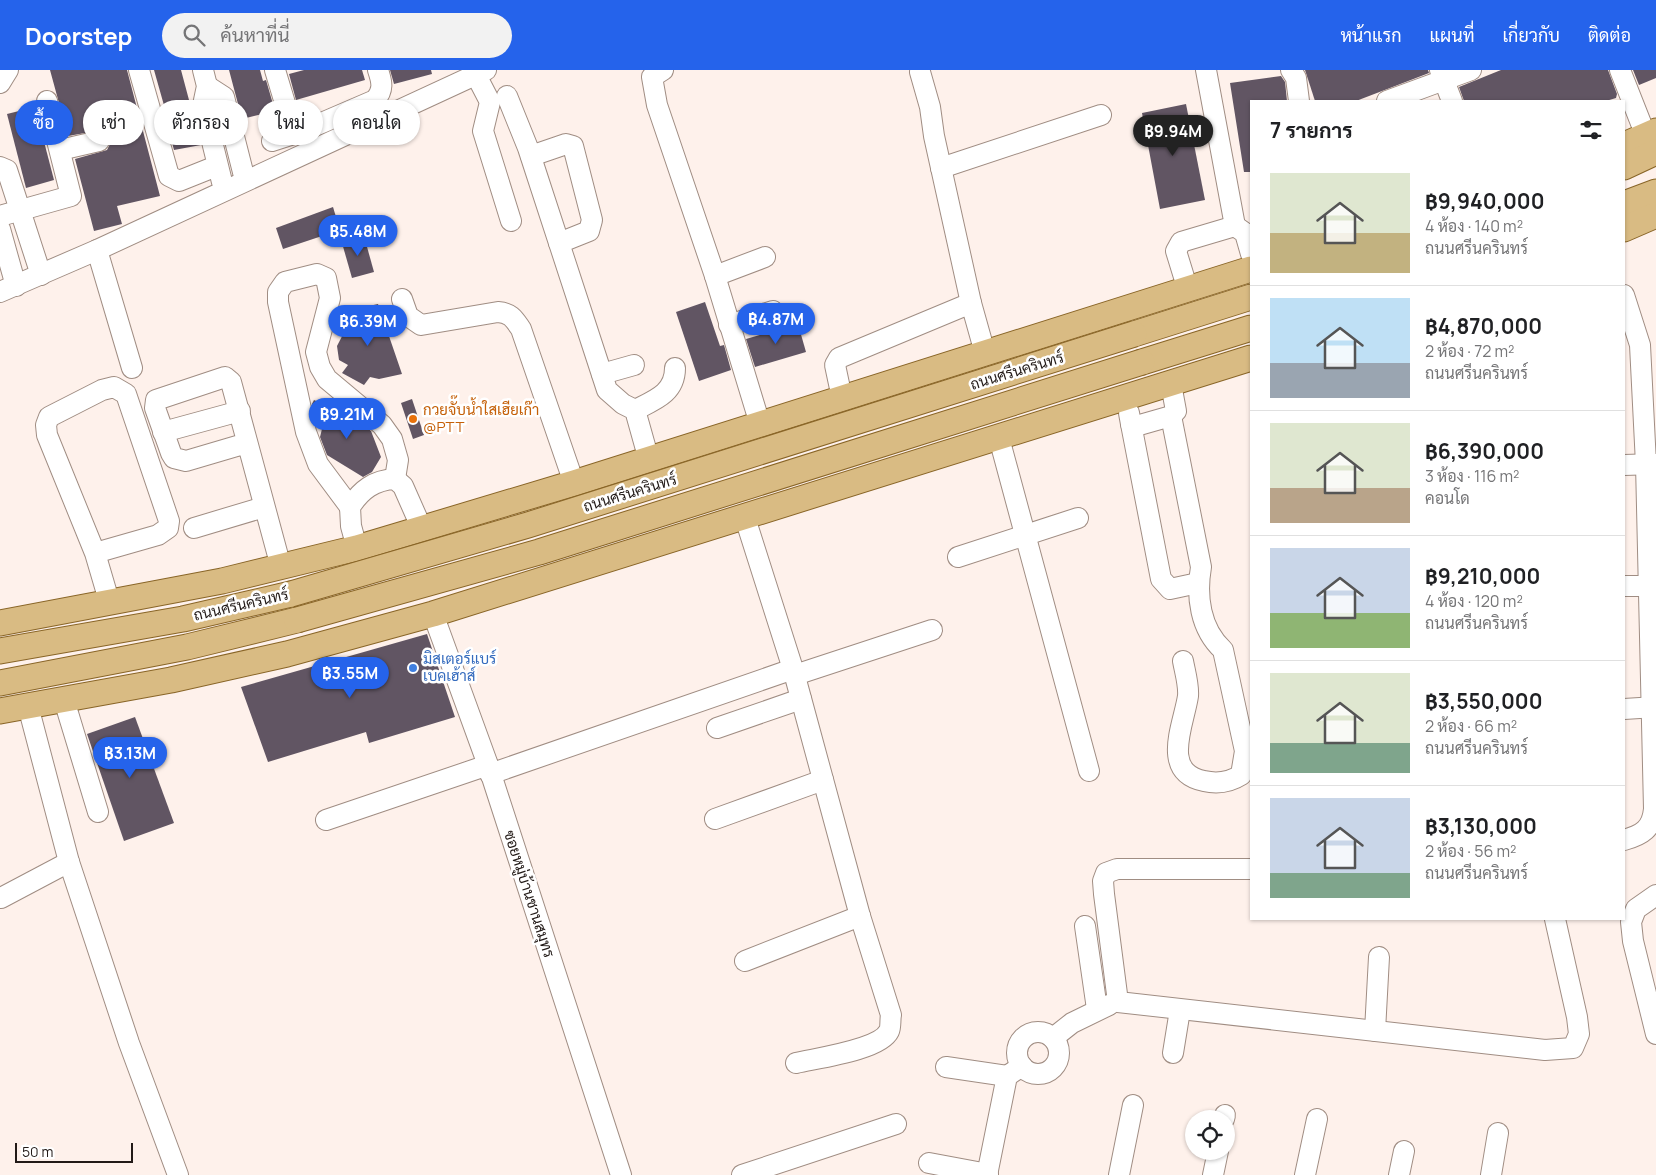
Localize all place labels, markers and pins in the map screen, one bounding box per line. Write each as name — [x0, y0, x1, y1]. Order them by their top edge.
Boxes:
pin: ฿9.94M — [1132, 114, 1214, 157]
pin: ฿5.48M — [317, 214, 399, 257]
pin: ฿4.87M — [735, 302, 817, 345]
pin: ฿6.39M — [327, 304, 409, 347]
place label: กวยจั๊บน้ำใสเฮียเก๊า @PTT — [423, 395, 539, 437]
pin: ฿9.21M — [306, 398, 388, 440]
marker: กวยจั๊บน้ำใสเฮียเก๊า @PTT — [407, 413, 419, 425]
place label: มิสเตอร์แบร์ เบคเฮ้าส์ — [423, 648, 496, 686]
pin: ฿3.55M — [309, 656, 391, 699]
marker: มิสเตอร์แบร์ เบคเฮ้าส์ — [407, 662, 419, 674]
pin: ฿3.13M — [89, 736, 171, 779]

